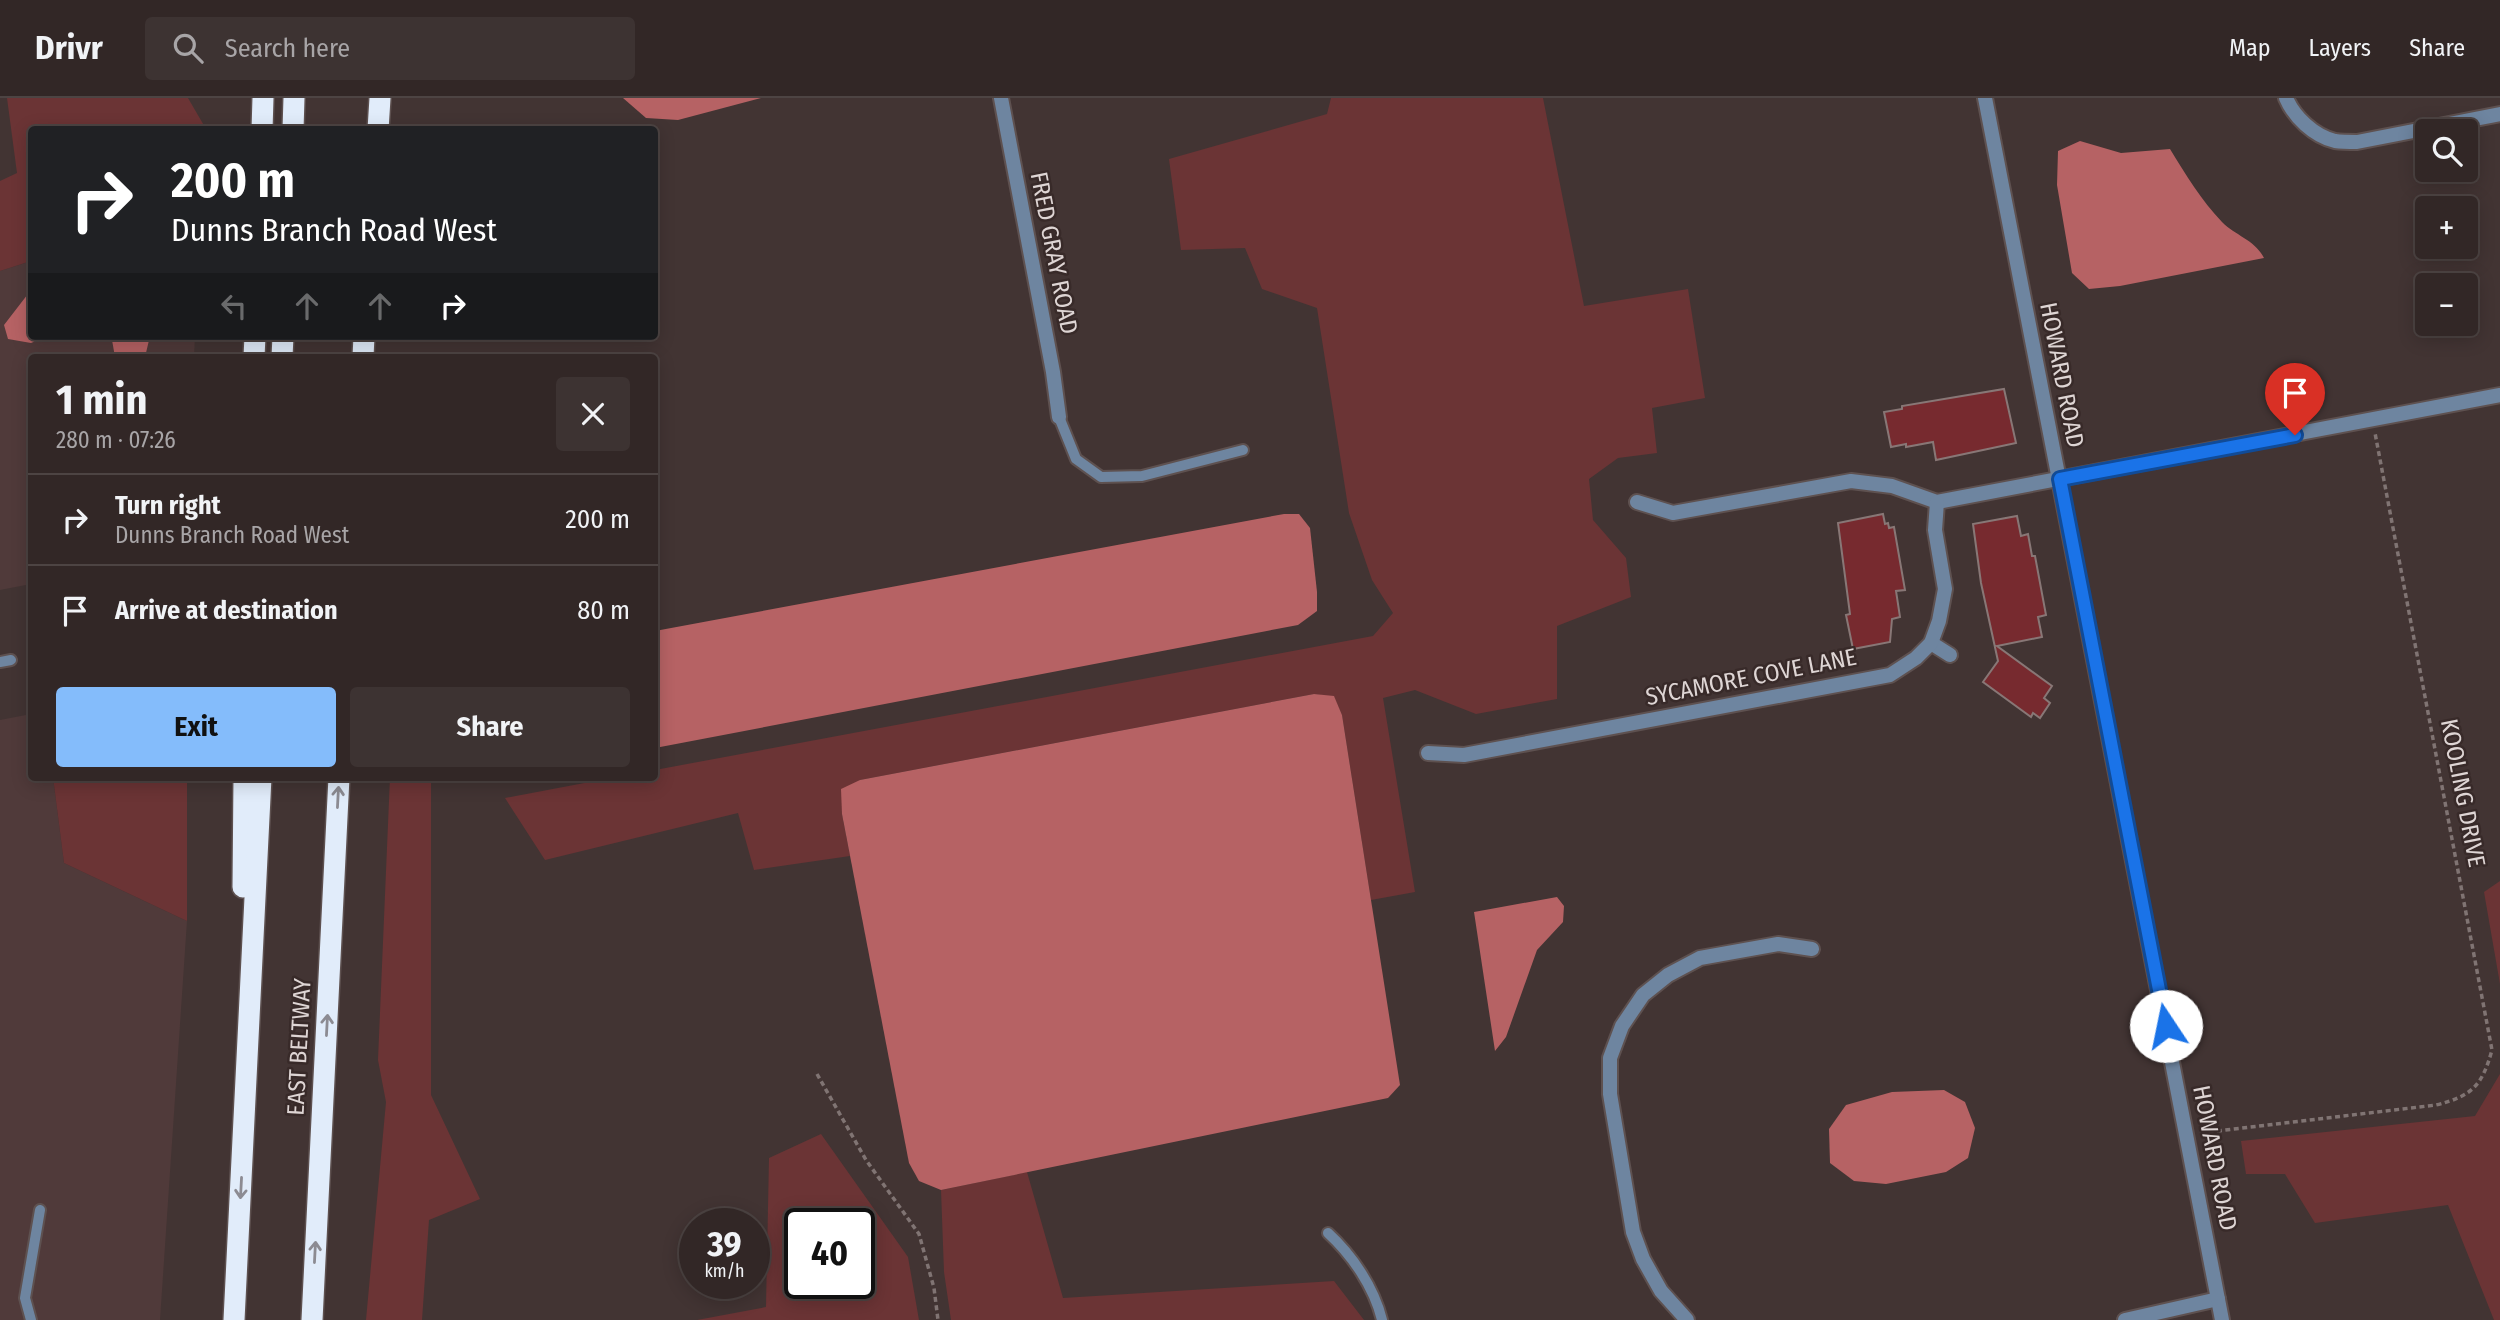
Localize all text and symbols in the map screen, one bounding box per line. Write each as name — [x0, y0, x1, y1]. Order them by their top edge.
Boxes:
search box — [145, 17, 635, 80]
text: Drivr — [35, 28, 103, 68]
icon: search — [169, 29, 207, 67]
text: Search here — [225, 33, 350, 64]
text: Map — [2229, 34, 2271, 62]
text: Layers — [2309, 34, 2371, 62]
text: Share — [2409, 34, 2465, 62]
map controls — [2415, 119, 2478, 336]
button: search — [2415, 119, 2478, 182]
text: 200 m — [171, 151, 295, 210]
icon: right — [56, 154, 147, 245]
street label: FRED GRAY ROAD — [1025, 170, 1083, 336]
button: + — [2415, 196, 2478, 259]
text: Dunns Branch Road West — [171, 211, 497, 249]
button: − — [2415, 273, 2478, 336]
icon: left — [215, 287, 253, 325]
icon: ahead — [288, 287, 326, 325]
icon: ahead — [361, 287, 399, 325]
icon: right — [434, 287, 472, 325]
street label: HOWARD ROAD — [2034, 300, 2090, 450]
pin — [2265, 363, 2325, 435]
icon: arrive — [2276, 374, 2314, 412]
text: 1 min — [56, 375, 147, 425]
button: close — [556, 377, 630, 451]
text: 280 m · 07:26 — [56, 426, 176, 454]
text: Turn right — [115, 490, 221, 521]
icon: right — [56, 501, 94, 539]
text: 200 m — [565, 504, 630, 535]
text: Dunns Branch Road West — [115, 521, 349, 549]
icon: arrive — [56, 592, 94, 630]
text: Arrive at destination — [115, 595, 338, 626]
text: 80 m — [577, 595, 630, 626]
street label: SYCAMORE COVE LANE — [1643, 643, 1859, 711]
button: Exit — [56, 687, 336, 767]
button: Share — [350, 687, 630, 767]
street label: KOOLING DRIVE — [2435, 717, 2491, 869]
one-way arrow — [332, 787, 345, 809]
street label: EAST BELTWAY — [281, 978, 317, 1116]
position arrow — [2129, 989, 2203, 1063]
one-way arrow — [320, 1013, 333, 1036]
street label: HOWARD ROAD — [2187, 1083, 2243, 1233]
one-way arrow — [234, 1176, 247, 1199]
speed limit sign: 40 — [784, 1208, 875, 1299]
text: 39 — [707, 1223, 742, 1265]
one-way arrow — [309, 1241, 322, 1264]
text: km/h — [704, 1260, 745, 1282]

